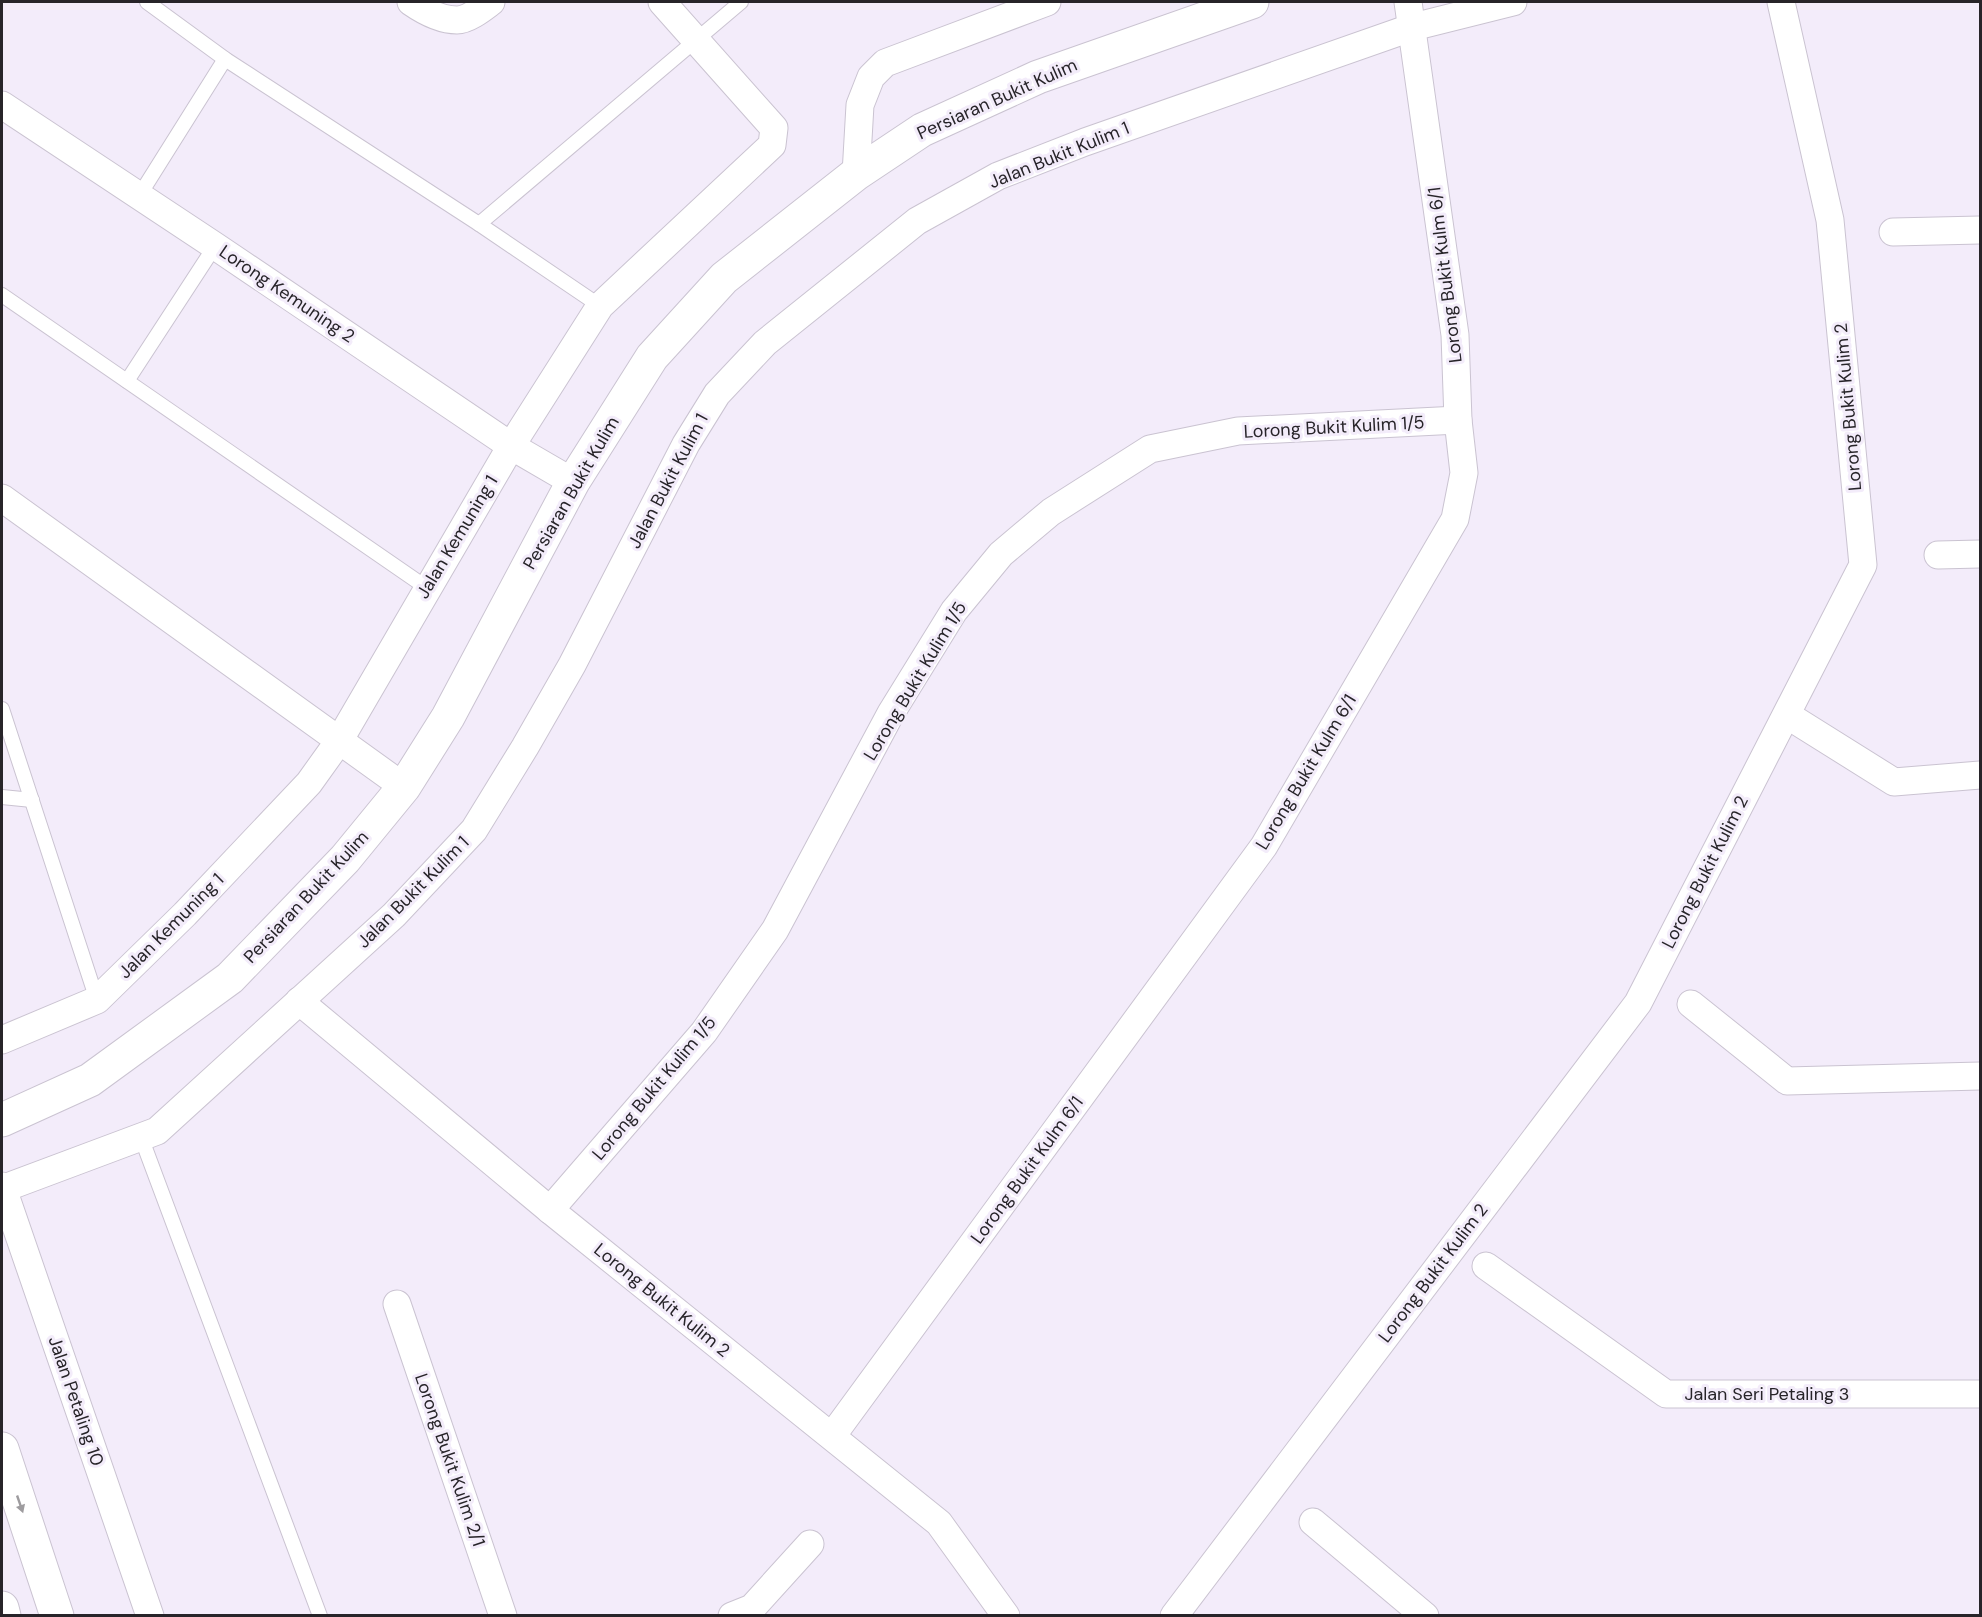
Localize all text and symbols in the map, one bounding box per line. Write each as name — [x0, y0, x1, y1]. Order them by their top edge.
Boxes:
street label: Persiaran Bukit Kulim — [913, 53, 1081, 145]
street label: Jalan Bukit Kulim 1 — [985, 116, 1133, 194]
street label: Lorong Bukit Kulm 6/1 — [1422, 186, 1468, 364]
street label: Lorong Kemuning 2 — [215, 240, 359, 348]
street label: Lorong Bukit Kulim 2 — [1829, 322, 1867, 492]
street label: Jalan Bukit Kulim 1 — [622, 409, 714, 553]
street label: Lorong Bukit Kulim 1/5 — [1243, 410, 1425, 444]
street label: Persiaran Bukit Kulim — [517, 412, 625, 574]
street label: Jalan Kemuning 1 — [411, 471, 503, 603]
street label: Lorong Bukit Kulim 1/5 — [858, 597, 972, 765]
street label: Lorong Bukit Kulm 6/1 — [1250, 690, 1362, 854]
street label: Lorong Bukit Kulim 2 — [1656, 792, 1754, 952]
street label: Persiaran Bukit Kulim — [238, 826, 374, 968]
street label: Jalan Bukit Kulim 1 — [352, 831, 474, 953]
street label: Jalan Kemuning 1 — [113, 868, 229, 984]
street label: Lorong Bukit Kulim 1/5 — [587, 1011, 721, 1165]
street label: Lorong Bukit Kulm 6/1 — [965, 1091, 1089, 1249]
street label: Lorong Bukit Kulim 2 — [1373, 1199, 1493, 1347]
street label: Lorong Bukit Kulim 2 — [589, 1238, 735, 1362]
street label: Jalan Petaling 10 — [43, 1333, 109, 1469]
street label: Lorong Bukit Kulim 2/1 — [409, 1370, 491, 1550]
street label: Jalan Seri Petaling 3 — [1685, 1382, 1850, 1406]
one-way arrow — [16, 1495, 25, 1513]

